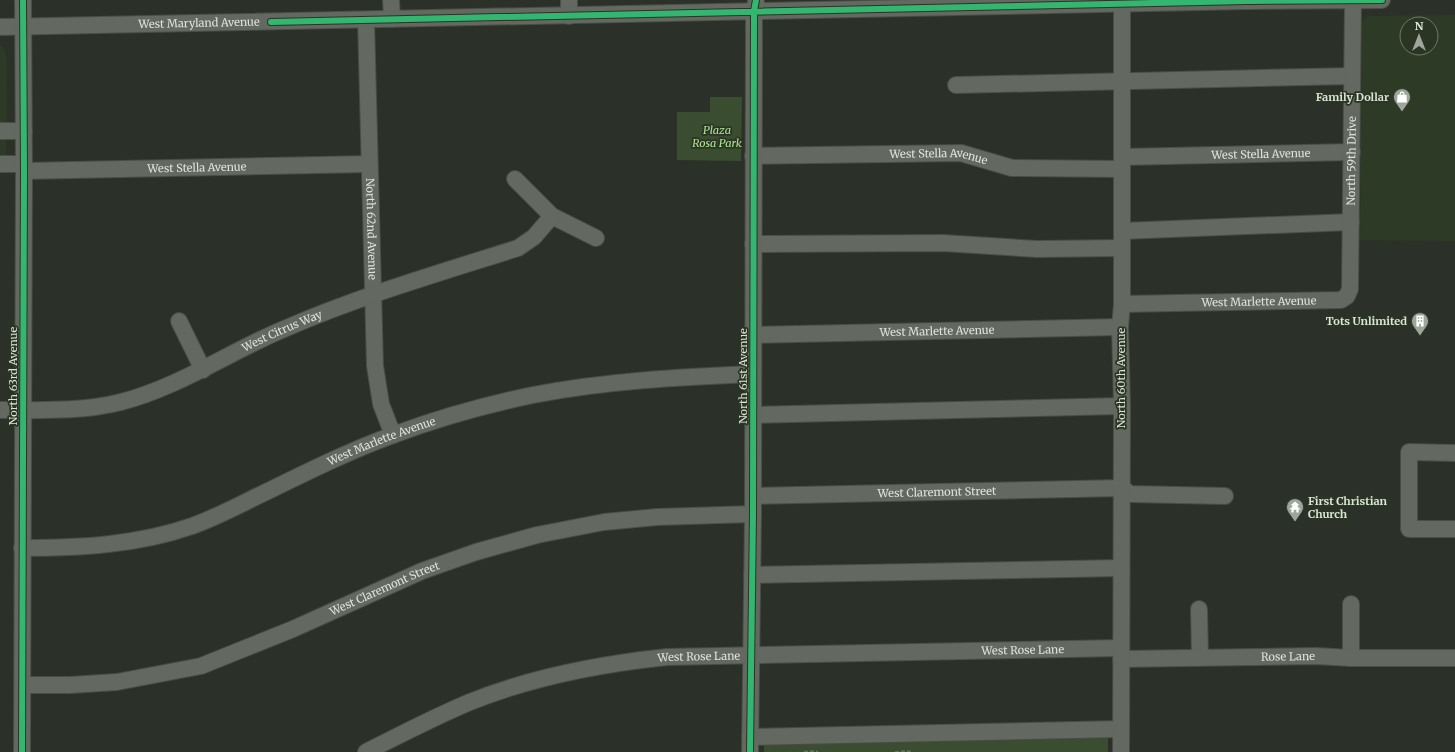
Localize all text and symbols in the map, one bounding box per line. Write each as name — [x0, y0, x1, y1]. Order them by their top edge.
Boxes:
street label: West Maryland Avenue — [137, 15, 260, 31]
north arrow — [1399, 16, 1439, 56]
text: N — [1415, 19, 1424, 33]
shop icon: Family Dollar — [1392, 87, 1412, 112]
place label: Family Dollar — [1316, 90, 1389, 104]
street label: North 59th Drive — [1344, 116, 1359, 206]
park label: Plaza Rosa Park — [692, 123, 742, 150]
street label: West Stella Avenue — [888, 146, 990, 168]
street label: West Stella Avenue — [1210, 146, 1311, 162]
street label: West Stella Avenue — [146, 159, 247, 176]
street label: North 62nd Avenue — [363, 178, 380, 280]
street label: West Marlette Avenue — [1200, 293, 1317, 310]
street label: West Citrus Way — [239, 307, 325, 355]
building icon: Tots Unlimited — [1410, 311, 1430, 336]
place label: Tots Unlimited — [1326, 314, 1407, 328]
street label: West Marlette Avenue — [878, 323, 995, 339]
street label: North 63rd Avenue — [6, 327, 20, 425]
street label: North 61st Avenue — [736, 328, 750, 424]
street label: North 60th Avenue — [1114, 328, 1128, 428]
street label: West Marlette Avenue — [324, 414, 437, 469]
street label: West Claremont Street — [877, 484, 997, 500]
place label: First Christian Church — [1308, 494, 1388, 521]
temple icon: First Christian Church — [1285, 497, 1305, 522]
street label: West Claremont Street — [327, 558, 442, 619]
street label: West Rose Lane — [980, 642, 1064, 658]
street label: West Rose Lane — [656, 649, 741, 665]
street label: Rose Lane — [1261, 649, 1315, 664]

